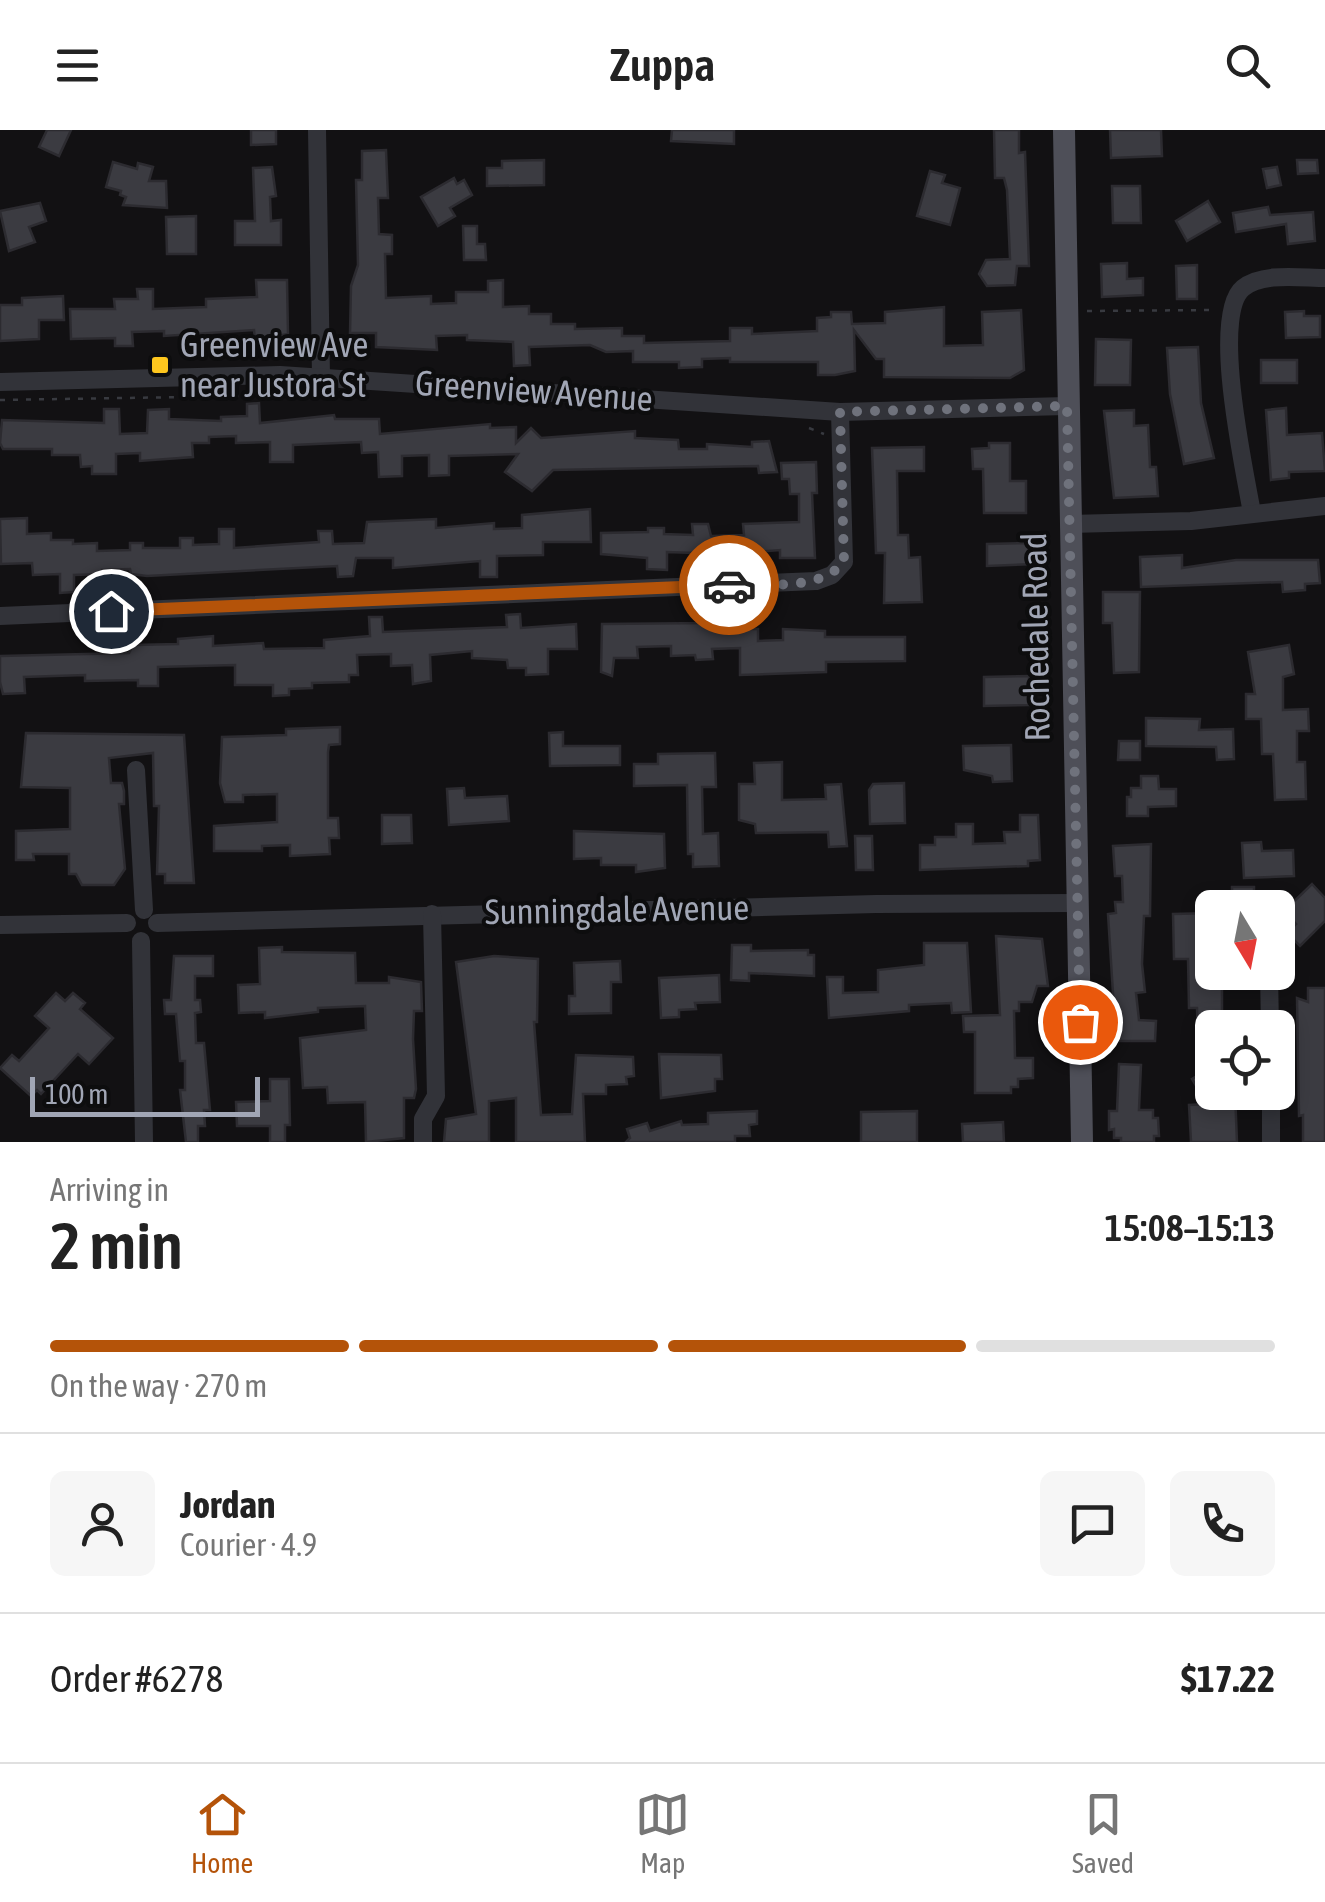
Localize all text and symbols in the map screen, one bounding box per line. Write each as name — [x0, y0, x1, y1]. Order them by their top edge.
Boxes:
icon: menu — [50, 38, 105, 93]
icon: search — [1220, 38, 1275, 93]
text: Zuppa — [610, 39, 715, 91]
place label: Greenview Ave near Justora St — [180, 324, 368, 404]
marker: Greenview Ave near Justora St — [149, 354, 171, 376]
street label: Greenview Avenue — [414, 362, 654, 418]
street label: Rochedale Road — [1013, 532, 1057, 742]
courier — [679, 535, 779, 635]
icon: car — [702, 558, 757, 613]
pin — [69, 569, 154, 654]
icon: home — [84, 584, 139, 639]
street label: Sunningdale Avenue — [485, 887, 749, 931]
north arrow — [1195, 890, 1295, 990]
map controls — [1195, 890, 1295, 1110]
pin — [1038, 980, 1123, 1065]
icon: bag — [1053, 995, 1108, 1050]
button: locate — [1195, 1010, 1295, 1110]
scale bar — [30, 1072, 260, 1116]
text: 100 m — [45, 1078, 108, 1110]
text: Arriving in — [50, 1171, 169, 1208]
text: 15:08–15:13 — [1105, 1206, 1275, 1249]
text: 2 min — [50, 1208, 183, 1283]
text: On the way · 270 m — [50, 1367, 267, 1404]
button: person — [50, 1471, 155, 1576]
button: chat — [1040, 1471, 1145, 1576]
button: phone — [1170, 1471, 1275, 1576]
text: Jordan — [180, 1483, 275, 1526]
text: Courier · 4.9 — [180, 1526, 317, 1563]
text: Order #6278 — [50, 1657, 223, 1700]
text: $17.22 — [1181, 1657, 1275, 1700]
tab: Home — [191, 1787, 253, 1879]
tab: Map — [635, 1787, 690, 1879]
tab: Saved — [1072, 1787, 1134, 1879]

